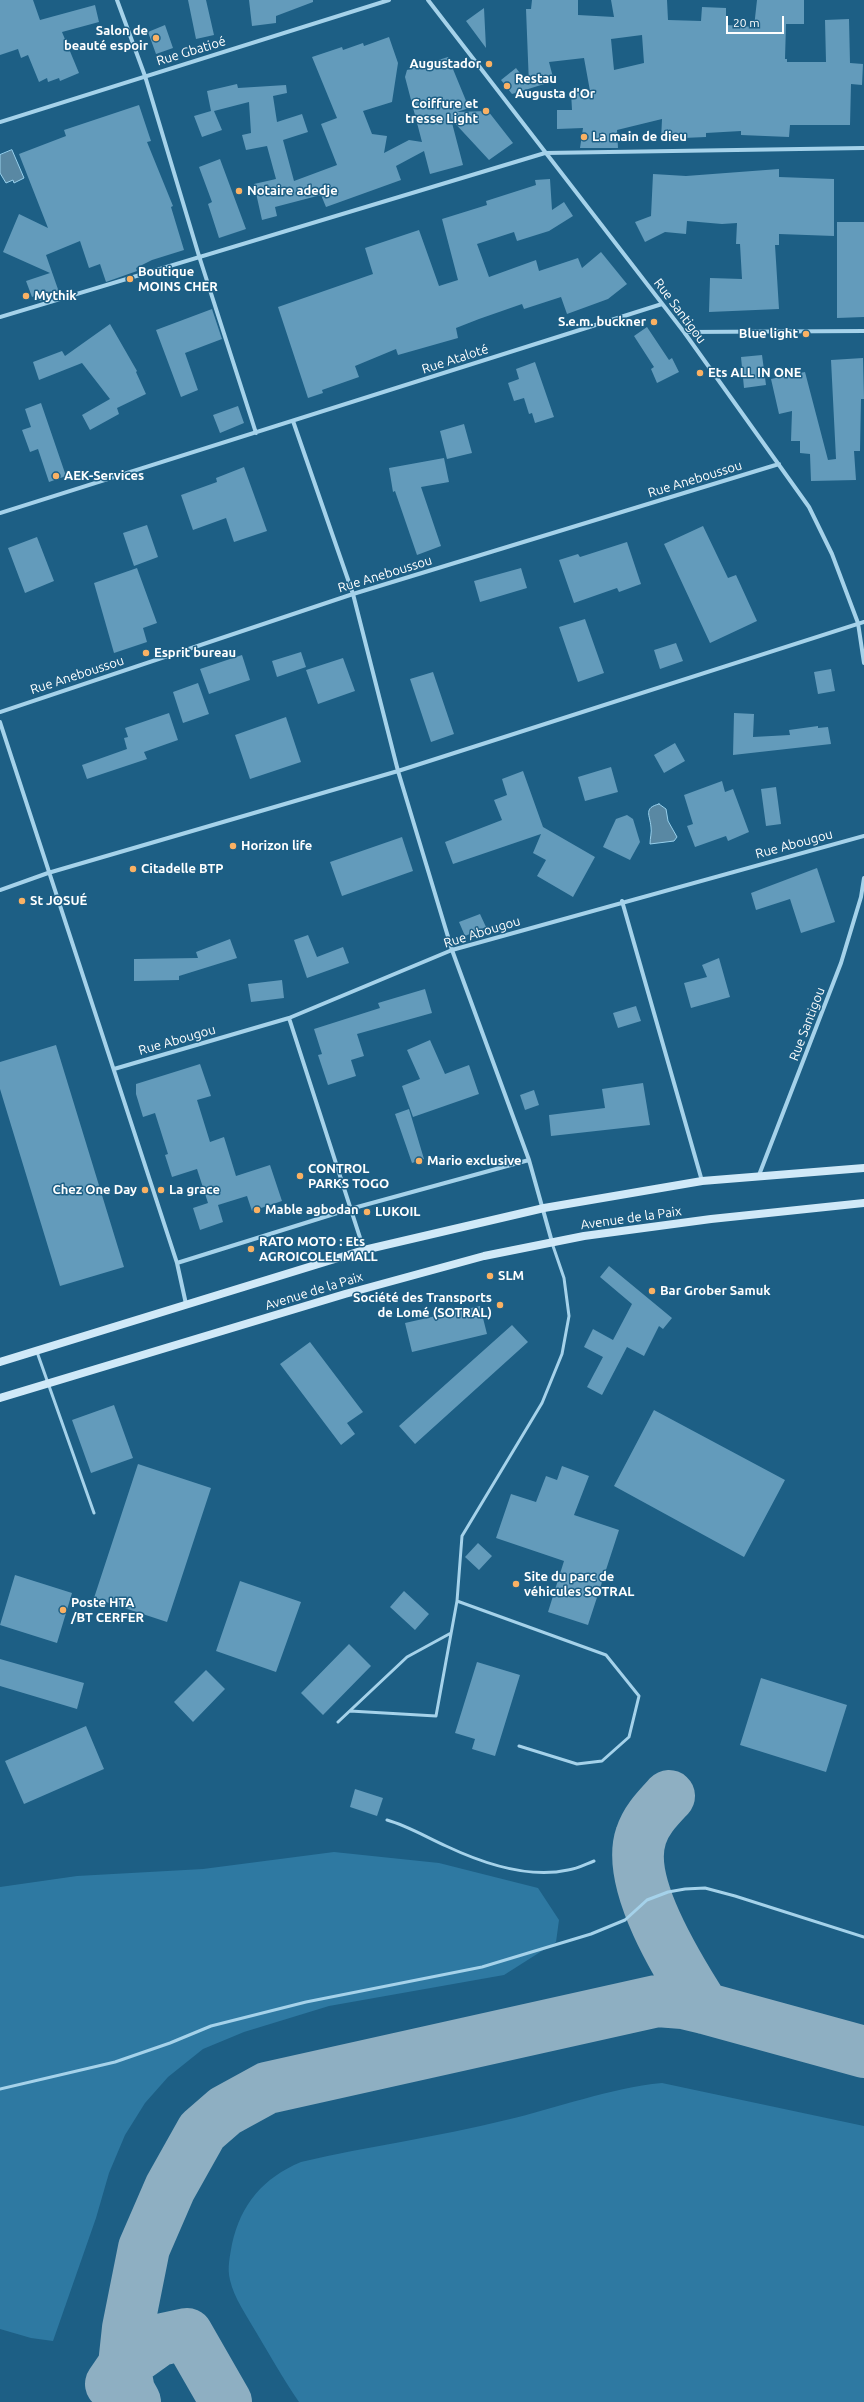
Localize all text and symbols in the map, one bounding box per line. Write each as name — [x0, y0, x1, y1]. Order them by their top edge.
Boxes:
scale bar — [728, 8, 786, 34]
text: 20 m — [733, 16, 760, 29]
place label: Salon de beauté espoir — [64, 23, 148, 54]
marker: Salon de beauté espoir — [151, 33, 161, 43]
street label: Rue Gbatioé — [154, 33, 228, 69]
place label: Augustador — [409, 56, 481, 72]
marker: Augustador — [484, 59, 494, 69]
place label: Restau Augusta d'Or — [515, 71, 595, 102]
marker: Restau Augusta d'Or — [502, 81, 512, 91]
place label: Coiffure et tresse Light — [405, 96, 478, 127]
marker: Coiffure et tresse Light — [481, 106, 491, 116]
place label: La main de dieu — [592, 129, 687, 145]
marker: La main de dieu — [579, 132, 589, 142]
place label: Notaire adedje — [247, 183, 338, 199]
marker: Notaire adedje — [234, 186, 244, 196]
place label: Boutique MOINS CHER — [138, 264, 218, 295]
marker: Boutique MOINS CHER — [125, 274, 135, 284]
street label: Rue Santigou — [650, 275, 710, 347]
place label: Mythik — [34, 288, 77, 304]
marker: Mythik — [21, 291, 31, 301]
place label: S.e.m. buckner — [558, 314, 646, 330]
marker: S.e.m. buckner — [649, 317, 659, 327]
place label: Blue light — [739, 326, 798, 342]
marker: Blue light — [801, 329, 811, 339]
street label: Rue Ataloté — [420, 341, 490, 377]
place label: Ets ALL IN ONE — [708, 365, 801, 381]
marker: Ets ALL IN ONE — [695, 368, 705, 378]
street label: Rue Aneboussou — [646, 457, 744, 501]
place label: AEK-Services — [64, 468, 144, 484]
marker: AEK-Services — [51, 471, 61, 481]
street label: Rue Aneboussou — [336, 552, 434, 596]
place label: Esprit bureau — [154, 645, 236, 661]
marker: Esprit bureau — [141, 648, 151, 658]
street label: Rue Aneboussou — [28, 652, 126, 698]
street label: Rue Abougou — [754, 826, 834, 862]
place label: Horizon life — [241, 838, 312, 854]
marker: Horizon life — [228, 841, 238, 851]
place label: Citadelle BTP — [141, 861, 224, 877]
marker: Citadelle BTP — [128, 864, 138, 874]
place label: St JOSUÉ — [30, 893, 87, 909]
marker: St JOSUÉ — [17, 896, 27, 906]
street label: Rue Abougou — [442, 913, 522, 951]
street label: Rue Santigou — [786, 985, 828, 1063]
street label: Rue Abougou — [137, 1022, 217, 1058]
place label: Mario exclusive — [427, 1153, 522, 1169]
marker: Mario exclusive — [414, 1156, 424, 1166]
place label: CONTROL PARKS TOGO — [308, 1161, 389, 1192]
marker: CONTROL PARKS TOGO — [295, 1171, 305, 1181]
place label: Chez One Day — [52, 1182, 137, 1198]
place label: La grace — [169, 1182, 220, 1198]
marker: Chez One Day — [140, 1185, 150, 1195]
marker: La grace — [156, 1185, 166, 1195]
place label: Mable agbodan — [265, 1202, 359, 1218]
street label: Avenue de la Paix — [580, 1203, 682, 1233]
place label: LUKOIL — [375, 1204, 420, 1220]
marker: Mable agbodan — [252, 1205, 262, 1215]
marker: LUKOIL — [362, 1207, 372, 1217]
place label: RATO MOTO : Ets AGROICOLEL MALL — [259, 1234, 378, 1265]
marker: RATO MOTO : Ets AGROICOLEL MALL — [246, 1244, 256, 1254]
place label: SLM — [498, 1268, 524, 1284]
street label: Avenue de la Paix — [263, 1269, 365, 1313]
marker: SLM — [485, 1271, 495, 1281]
place label: Bar Grober Samuk — [660, 1283, 771, 1299]
marker: Bar Grober Samuk — [647, 1286, 657, 1296]
place label: Société des Transports de Lomé (SOTRAL) — [353, 1290, 492, 1321]
marker: Société des Transports de Lomé (SOTRAL) — [495, 1300, 505, 1310]
place label: Site du parc de véhicules SOTRAL — [524, 1569, 634, 1600]
marker: Site du parc de véhicules SOTRAL — [511, 1579, 521, 1589]
place label: Poste HTA /BT CERFER — [71, 1595, 144, 1626]
marker: Poste HTA /BT CERFER — [58, 1605, 68, 1615]

